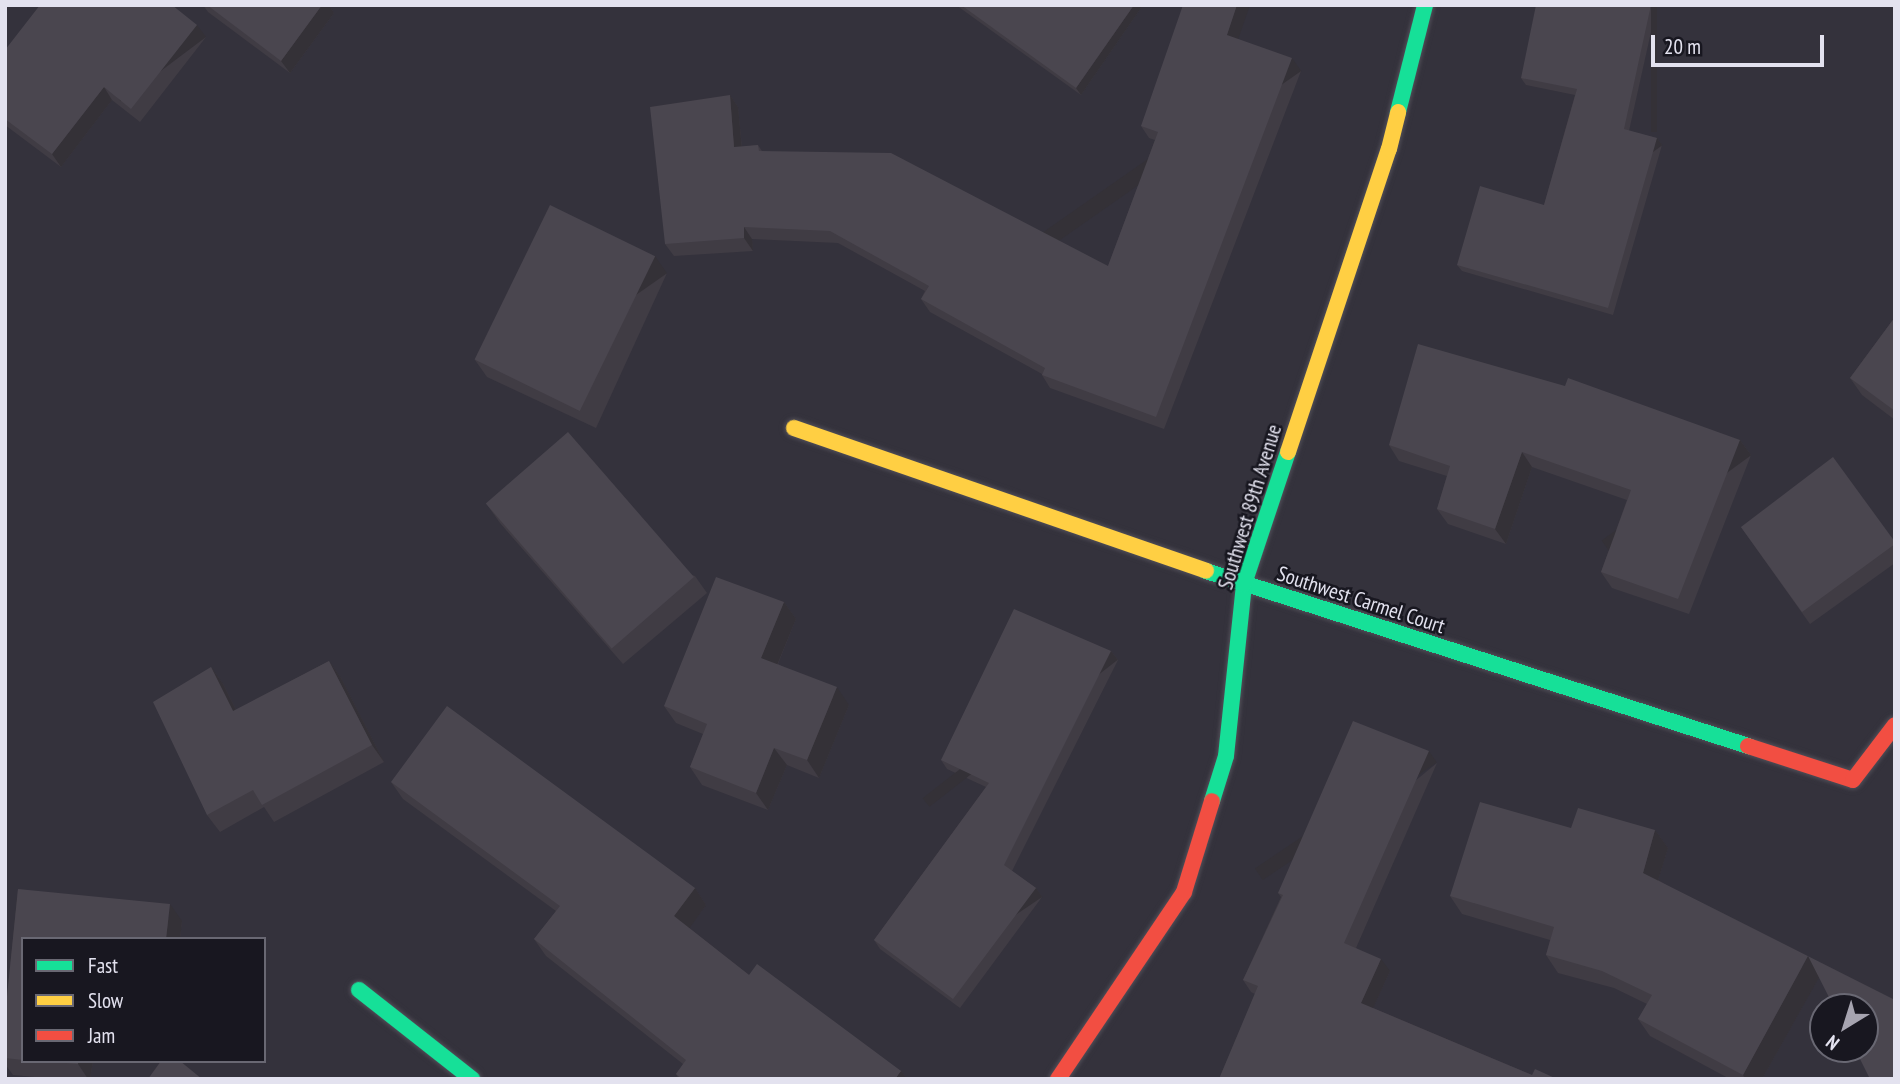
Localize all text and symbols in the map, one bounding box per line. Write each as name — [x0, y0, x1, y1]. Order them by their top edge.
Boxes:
scale bar — [1655, 21, 1828, 65]
text: 20 m — [1664, 33, 1701, 60]
street label: Southwest 89th Avenue — [1213, 421, 1287, 593]
street label: Southwest Carmel Court — [1274, 561, 1448, 639]
legend — [21, 937, 266, 1063]
text: Fast — [88, 952, 118, 979]
text: Slow — [88, 987, 123, 1014]
north arrow — [1809, 993, 1879, 1063]
text: Jam — [88, 1022, 115, 1049]
text: N — [1821, 1030, 1844, 1056]

